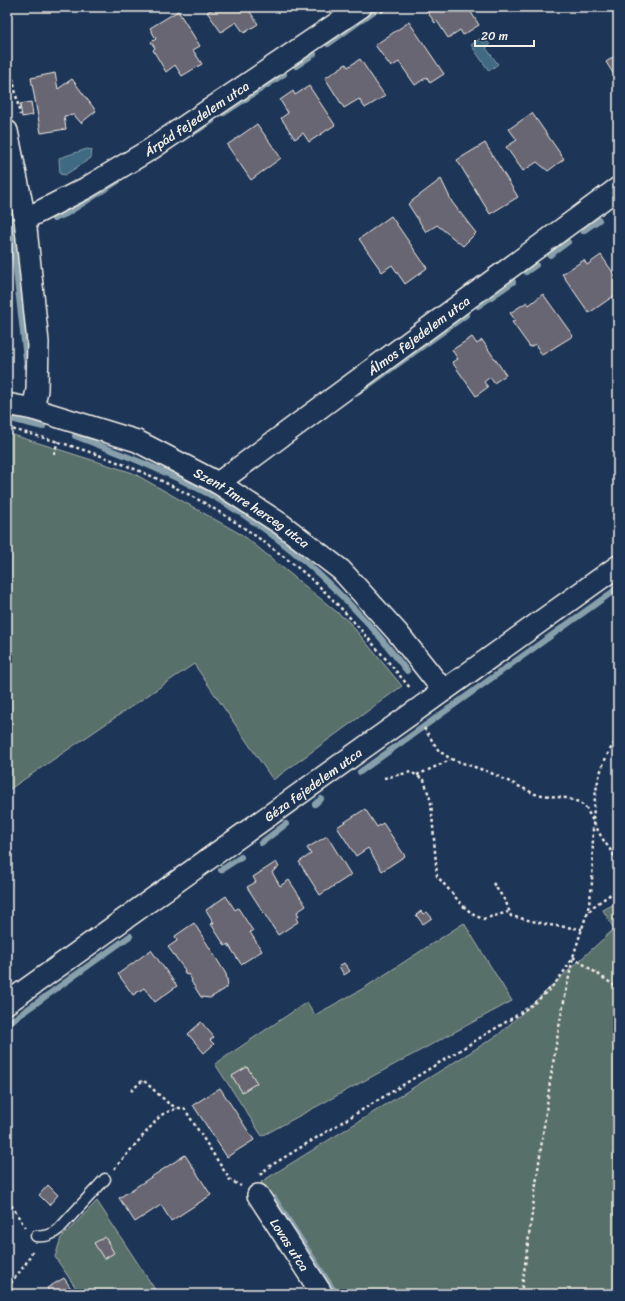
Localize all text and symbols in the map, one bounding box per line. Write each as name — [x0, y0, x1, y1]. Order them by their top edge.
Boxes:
scale bar — [475, 22, 534, 48]
text: 20 m — [481, 25, 508, 47]
street label: Árpád fejedelem utca — [138, 74, 254, 163]
street label: Álmos fejedelem utca — [361, 289, 475, 382]
street label: Szent Imre herceg utca — [190, 461, 315, 554]
street label: Géza fejedelem utca — [259, 741, 367, 827]
street label: Lovas utca — [264, 1213, 316, 1276]

